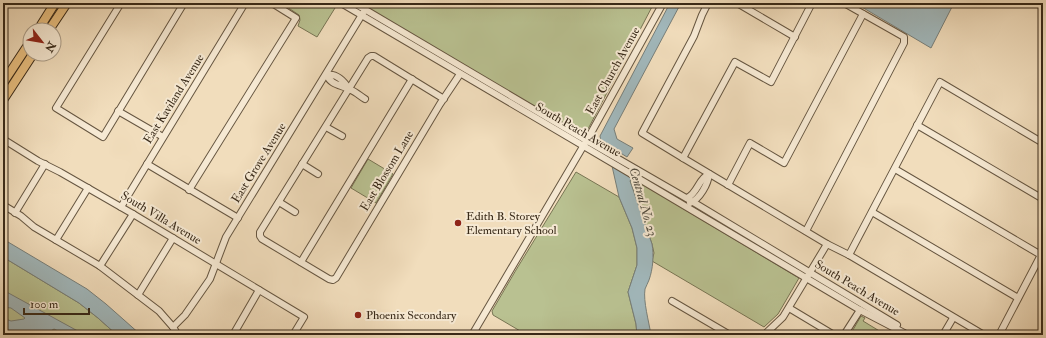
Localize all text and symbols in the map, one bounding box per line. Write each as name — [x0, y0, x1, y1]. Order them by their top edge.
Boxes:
north arrow — [22, 22, 62, 62]
street label: East Church Avenue — [583, 24, 643, 118]
text: N — [41, 38, 59, 55]
street label: East Kaviland Avenue — [140, 51, 208, 147]
street label: South Peach Avenue — [533, 99, 623, 161]
street label: East Grove Avenue — [228, 120, 290, 206]
street label: East Blossom Lane — [357, 128, 417, 214]
water label: Central No. 23 — [625, 166, 661, 239]
street label: South Villa Avenue — [118, 188, 204, 248]
place label: Edith B. Storey Elementary School — [466, 209, 557, 238]
marker: Edith B. Storey Elementary School — [453, 218, 463, 228]
street label: South Peach Avenue — [812, 257, 902, 319]
scale bar — [24, 290, 89, 316]
text: 100 m — [30, 297, 59, 312]
place label: Phoenix Secondary — [366, 308, 457, 323]
marker: Phoenix Secondary — [353, 310, 363, 320]

